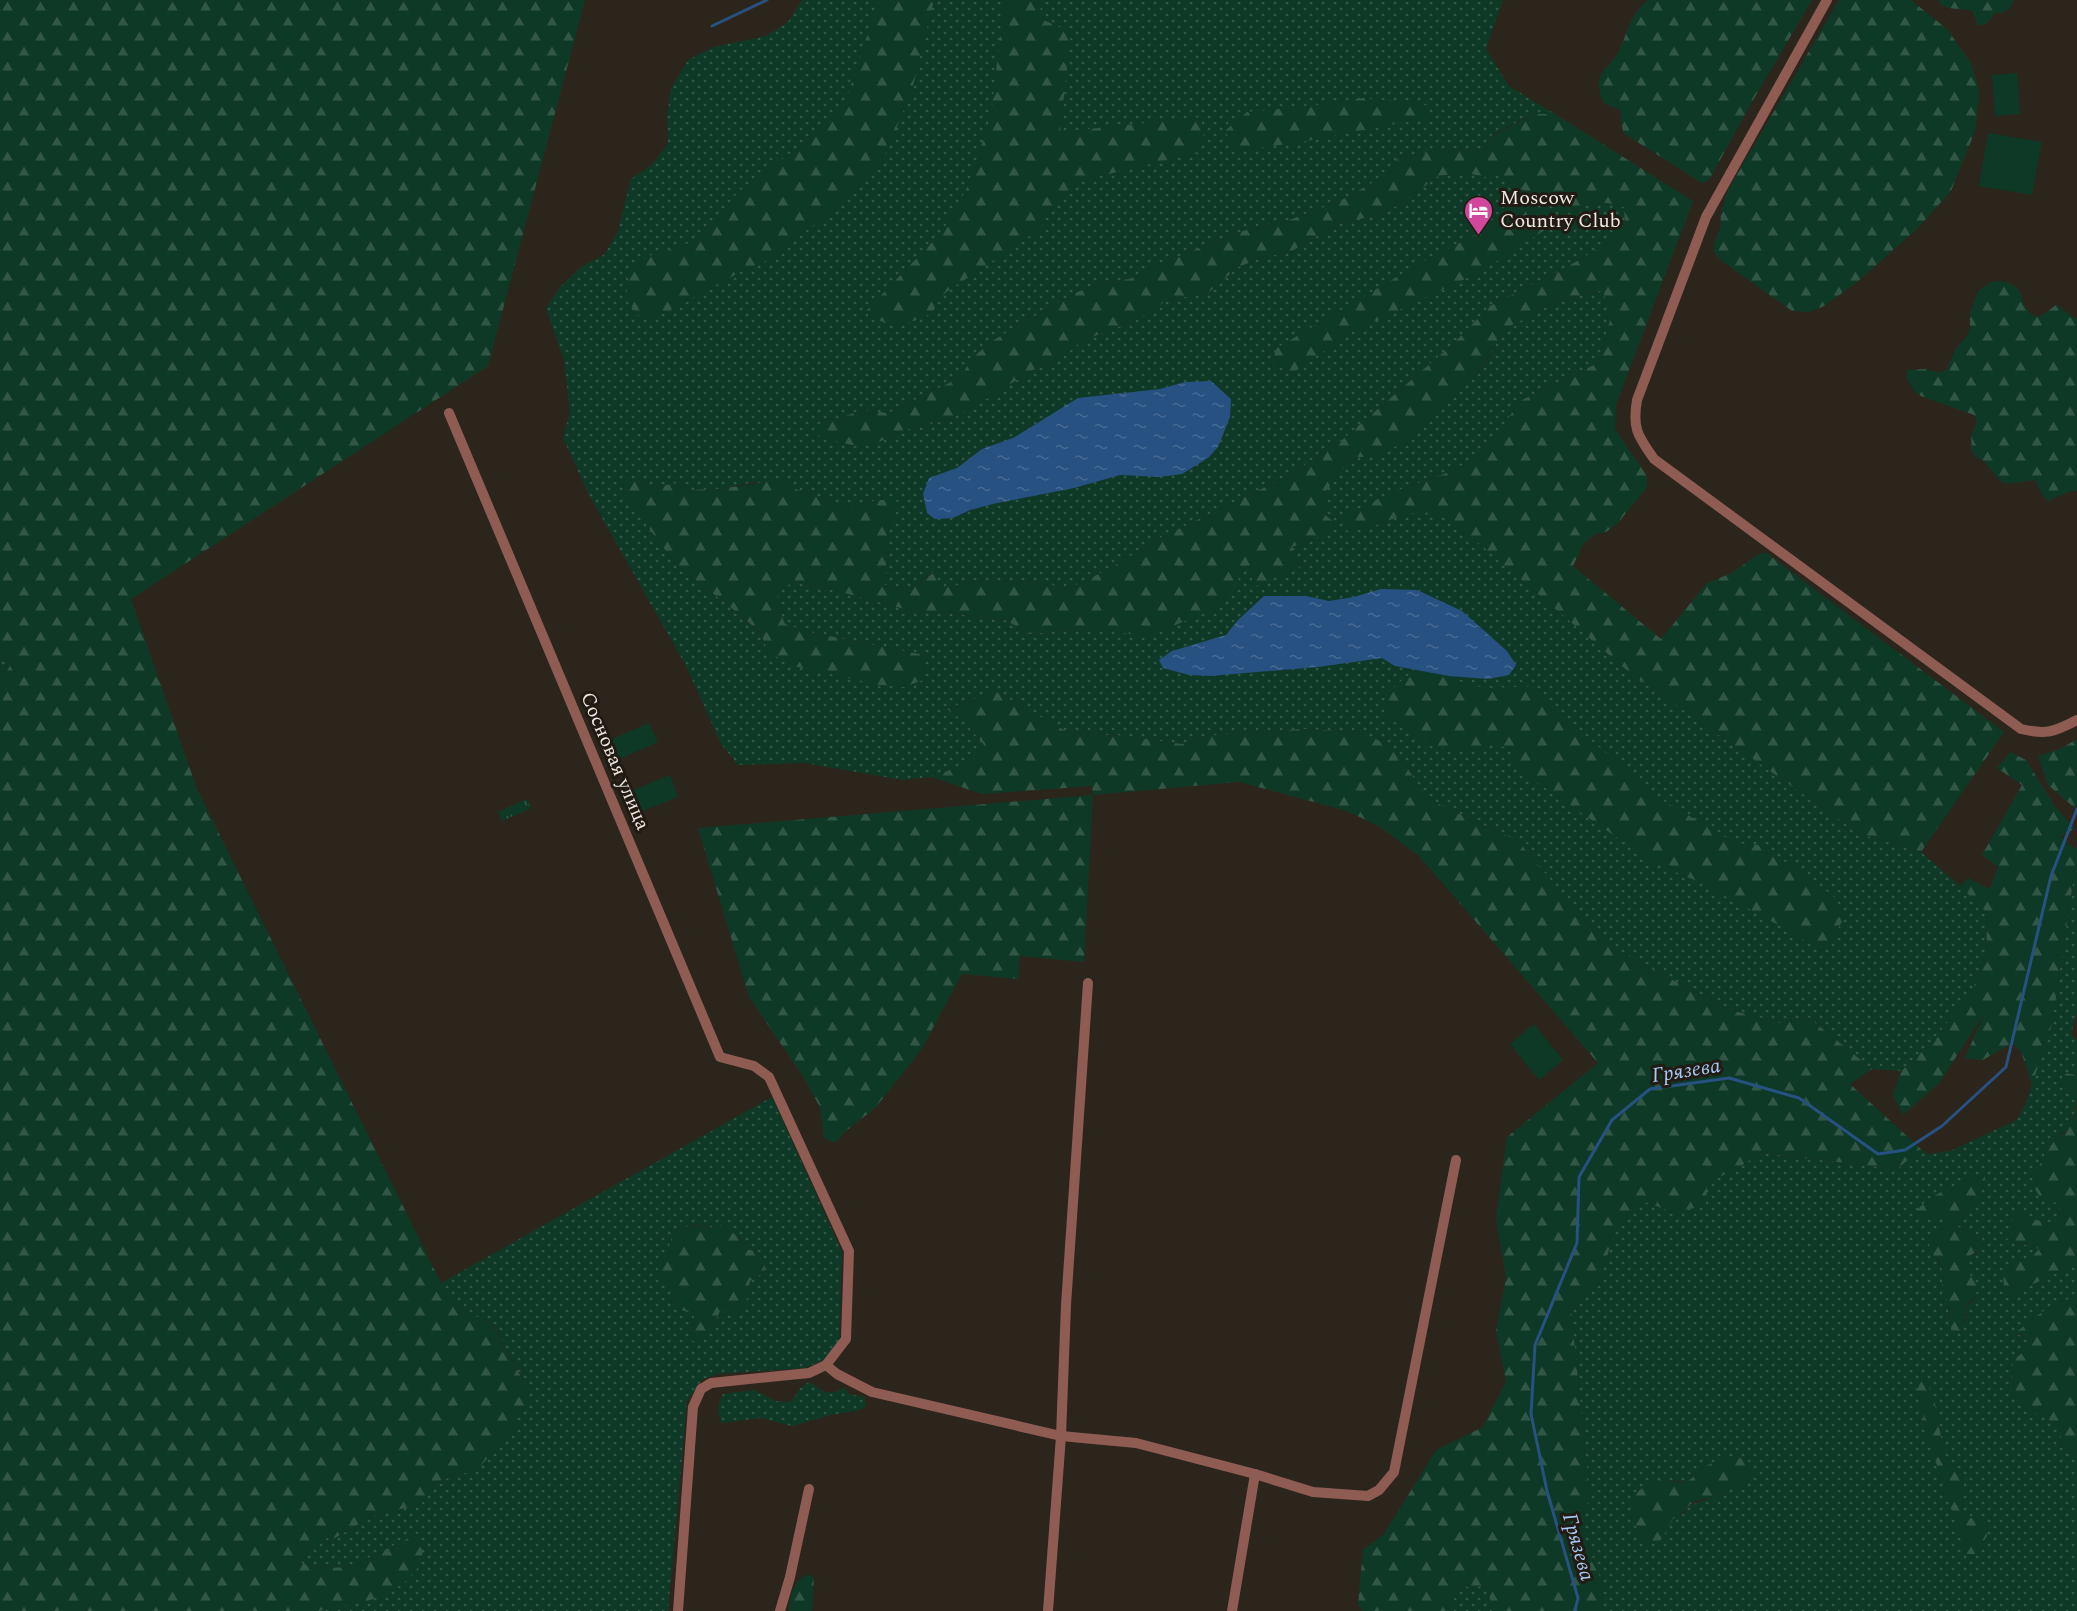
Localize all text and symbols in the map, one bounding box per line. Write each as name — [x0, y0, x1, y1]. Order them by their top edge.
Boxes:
place label: Moscow Country Club — [1500, 183, 1621, 236]
hotel icon: Moscow Country Club — [1463, 194, 1495, 236]
street label: Сосновая улица — [572, 687, 658, 835]
water label: Грязева — [1649, 1050, 1723, 1092]
water label: Грязева — [1553, 1509, 1603, 1585]

